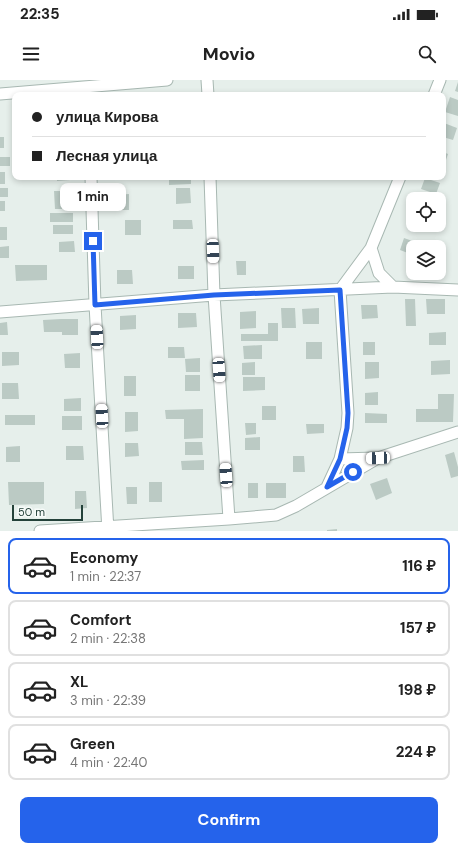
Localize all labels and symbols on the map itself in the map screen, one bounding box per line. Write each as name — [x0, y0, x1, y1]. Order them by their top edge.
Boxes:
callout: 1 min — [60, 183, 126, 211]
route end — [84, 232, 102, 250]
car — [207, 239, 219, 263]
car — [90, 325, 104, 349]
car — [212, 358, 226, 382]
car — [95, 404, 109, 428]
car — [366, 452, 390, 464]
car — [219, 463, 233, 487]
route start — [344, 463, 362, 481]
scale bar — [12, 503, 83, 522]

